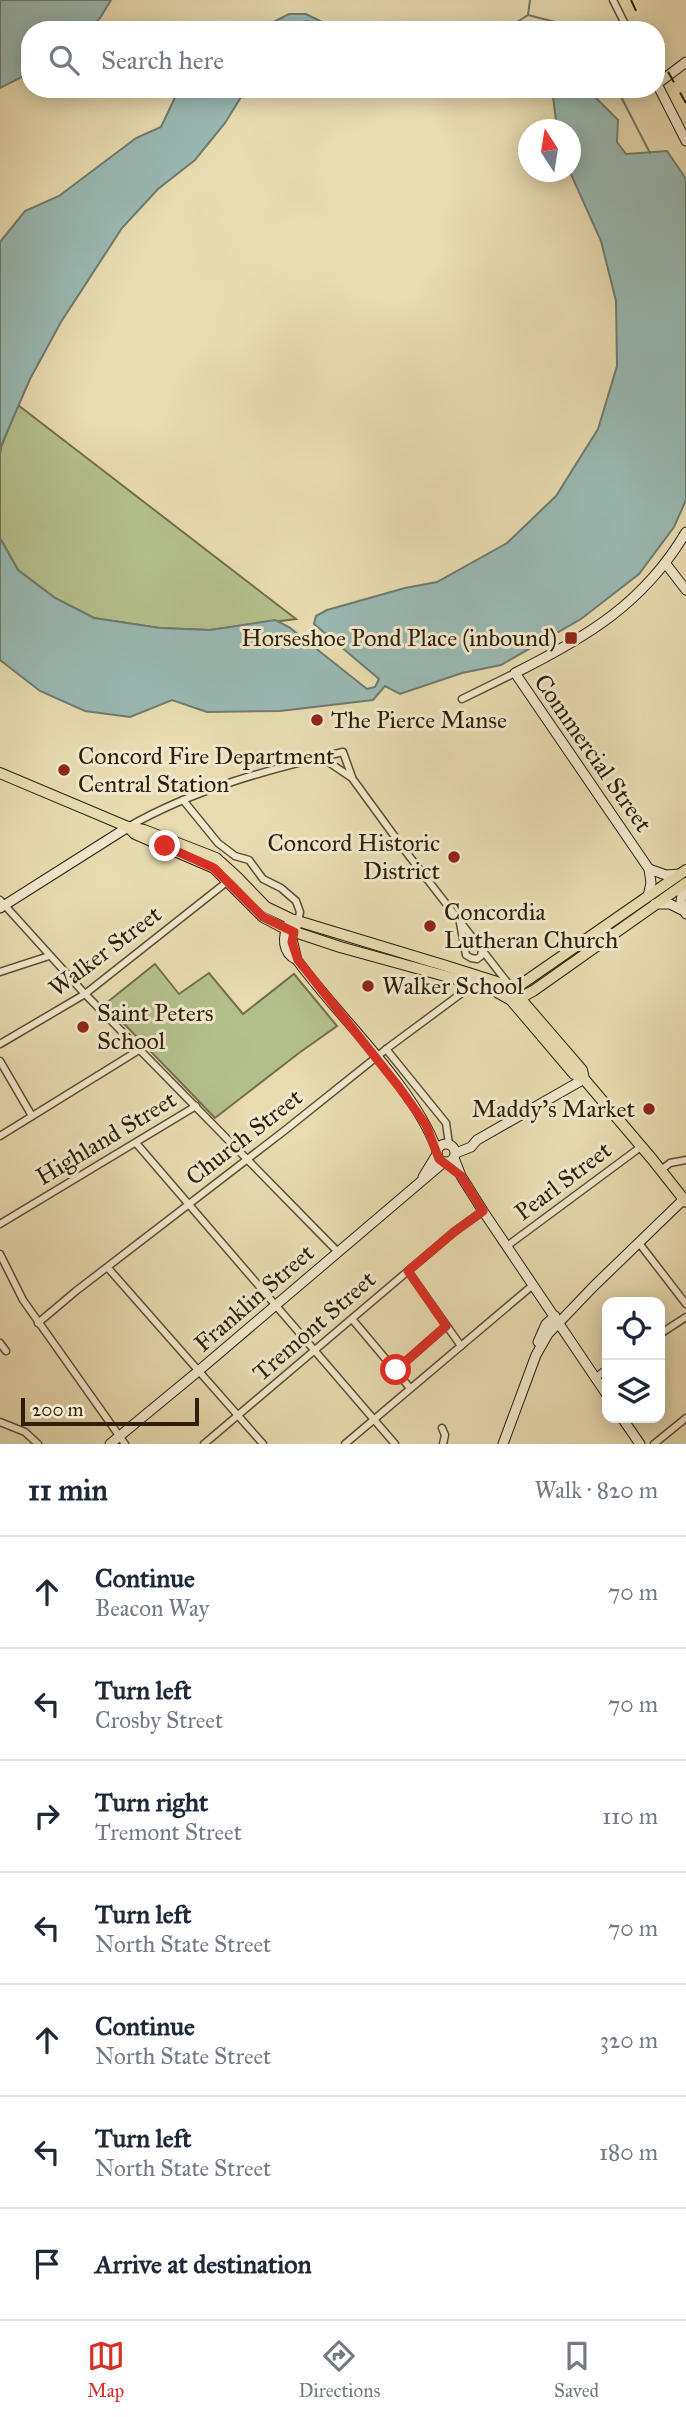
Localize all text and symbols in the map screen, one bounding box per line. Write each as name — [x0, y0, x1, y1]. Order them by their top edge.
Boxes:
search box — [21, 21, 665, 98]
icon: search — [45, 41, 83, 79]
text: Search here — [101, 44, 224, 76]
north arrow — [518, 119, 581, 182]
place label: Horseshoe Pond Place (inbound) — [241, 623, 557, 653]
marker: Horseshoe Pond Place (inbound) — [563, 630, 579, 646]
street label: Commercial Street — [527, 668, 659, 838]
place label: The Pierce Manse — [331, 705, 507, 735]
marker: The Pierce Manse — [309, 712, 325, 728]
place label: Concord Fire Department Central Station — [78, 741, 335, 799]
marker: Concord Fire Department Central Station — [56, 762, 72, 778]
place label: Concord Historic District — [268, 828, 440, 886]
route end — [149, 830, 180, 861]
marker: Concord Historic District — [446, 849, 462, 865]
place label: Concordia Lutheran Church — [444, 897, 618, 955]
street label: Walker Street — [43, 899, 168, 1003]
marker: Concordia Lutheran Church — [422, 918, 438, 934]
place label: Walker School — [382, 971, 524, 1001]
marker: Walker School — [360, 978, 376, 994]
place label: Saint Peters School — [97, 998, 213, 1056]
marker: Saint Peters School — [75, 1019, 91, 1035]
street label: Church Street — [180, 1082, 309, 1192]
street label: Highland Street — [30, 1084, 182, 1192]
place label: Maddy's Market — [472, 1094, 636, 1124]
marker: Maddy's Market — [641, 1101, 657, 1117]
street label: Pearl Street — [509, 1135, 618, 1227]
street label: Franklin Street — [188, 1237, 321, 1358]
street label: Tremont Street — [246, 1264, 382, 1388]
map controls — [602, 1297, 665, 1423]
button: locate — [602, 1297, 665, 1360]
route start — [380, 1354, 411, 1385]
button: layers — [602, 1360, 665, 1423]
scale bar — [21, 1395, 200, 1427]
text: 200 m — [32, 1398, 84, 1421]
text: 11 min — [28, 1472, 108, 1508]
text: Walk · 820 m — [534, 1476, 658, 1504]
text: Continue — [95, 1562, 195, 1594]
icon: ahead — [28, 1573, 66, 1611]
text: 70 m — [608, 1578, 658, 1606]
text: Beacon Way — [95, 1594, 209, 1622]
text: Turn left — [95, 1674, 191, 1706]
icon: left — [28, 1685, 66, 1723]
text: 70 m — [608, 1690, 658, 1718]
text: Crosby Street — [95, 1706, 223, 1734]
text: Turn right — [95, 1786, 208, 1818]
icon: right — [28, 1797, 66, 1835]
text: 110 m — [602, 1802, 658, 1830]
text: Tremont Street — [95, 1818, 242, 1846]
text: Turn left — [95, 1898, 191, 1930]
icon: left — [28, 1909, 66, 1947]
text: 70 m — [608, 1914, 658, 1942]
text: North State Street — [95, 1930, 271, 1958]
text: Continue — [95, 2010, 195, 2042]
icon: ahead — [28, 2021, 66, 2059]
text: 320 m — [600, 2026, 658, 2054]
text: North State Street — [95, 2042, 271, 2070]
text: Turn left — [95, 2122, 191, 2154]
icon: left — [28, 2133, 66, 2171]
text: 180 m — [599, 2138, 658, 2166]
text: North State Street — [95, 2154, 271, 2182]
icon: arrive — [28, 2245, 66, 2283]
text: Arrive at destination — [95, 2248, 312, 2280]
tab: Map — [87, 2337, 125, 2402]
tab: Directions — [298, 2337, 380, 2402]
tab: Saved — [554, 2337, 599, 2402]

